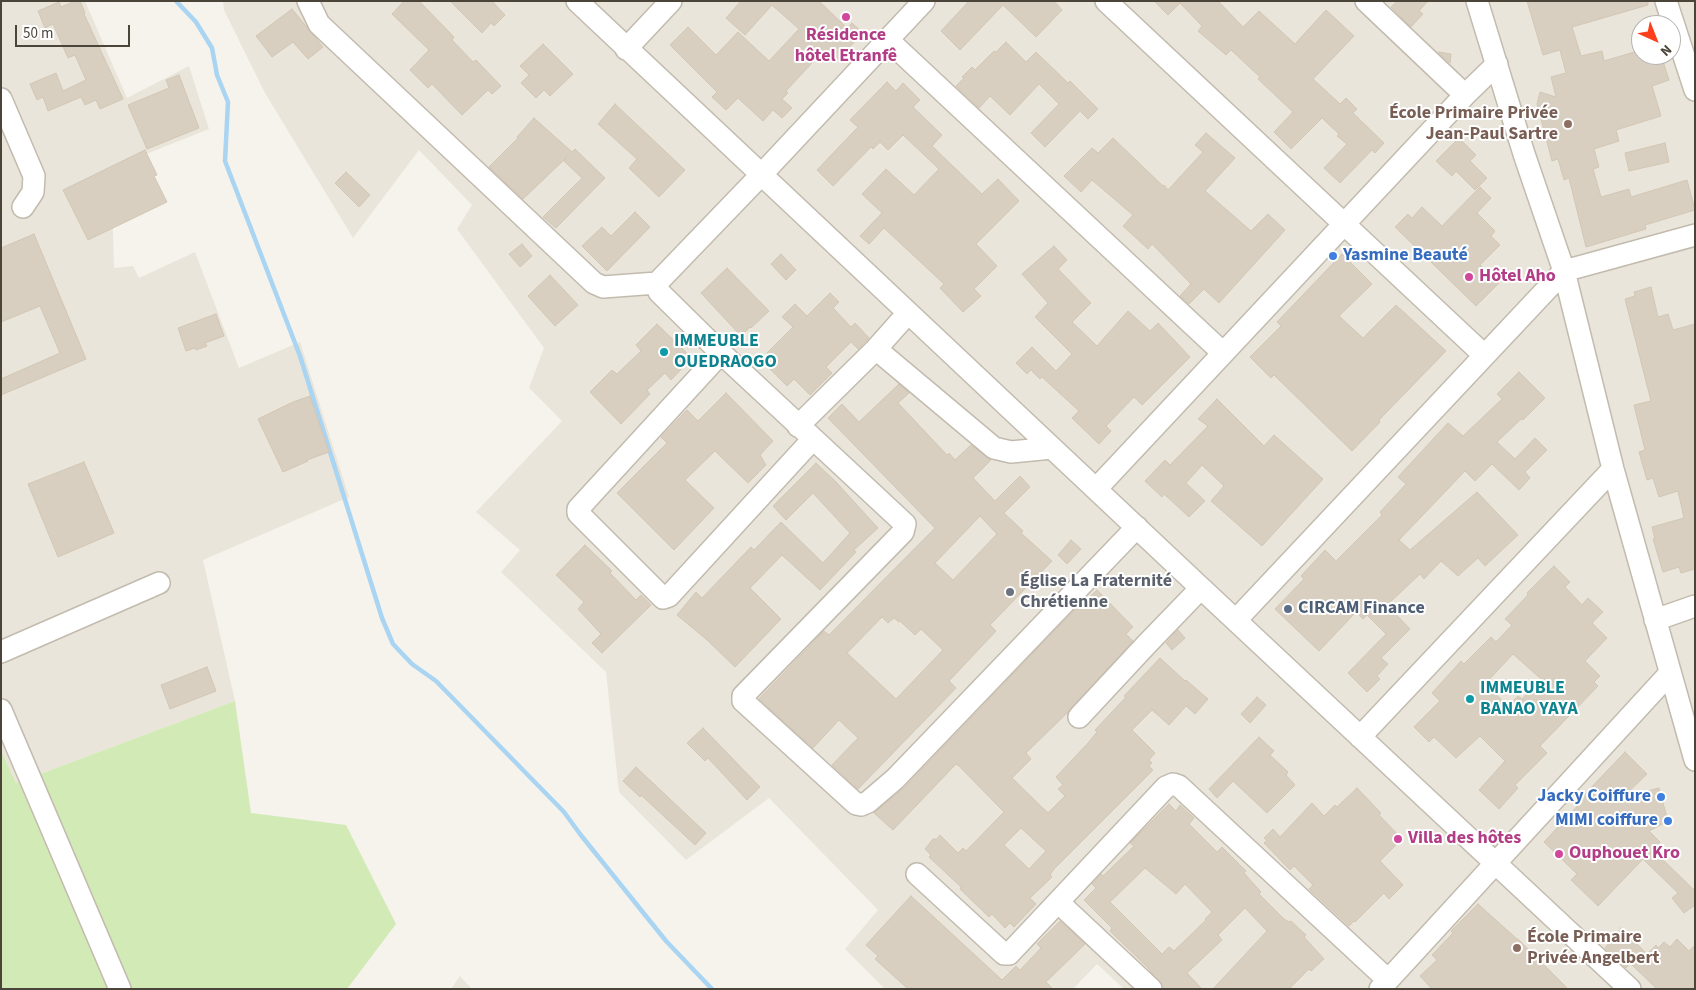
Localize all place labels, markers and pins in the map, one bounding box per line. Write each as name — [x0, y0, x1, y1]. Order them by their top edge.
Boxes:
marker: Résidence hôtel Etranfê — [840, 11, 852, 23]
place label: Résidence hôtel Etranfê — [795, 25, 897, 68]
place label: École Primaire Privée Jean-Paul Sartre — [1389, 103, 1558, 146]
marker: École Primaire Privée Jean-Paul Sartre — [1562, 118, 1574, 130]
place label: Yasmine Beauté — [1343, 245, 1468, 267]
marker: Yasmine Beauté — [1327, 250, 1339, 262]
place label: Hôtel Aho — [1479, 266, 1556, 288]
marker: Hôtel Aho — [1463, 271, 1475, 283]
place label: IMMEUBLE OUEDRAOGO — [674, 331, 777, 374]
marker: IMMEUBLE OUEDRAOGO — [658, 346, 670, 358]
place label: Église La Fraternité Chrétienne — [1020, 571, 1172, 614]
marker: Église La Fraternité Chrétienne — [1004, 586, 1016, 598]
place label: CIRCAM Finance — [1298, 598, 1425, 620]
marker: CIRCAM Finance — [1282, 603, 1294, 615]
place label: IMMEUBLE BANAO YAYA — [1480, 678, 1578, 721]
marker: IMMEUBLE BANAO YAYA — [1464, 693, 1476, 705]
place label: Jacky Coiffure — [1537, 786, 1651, 808]
marker: Jacky Coiffure — [1655, 791, 1667, 803]
place label: MIMI coiffure — [1555, 810, 1658, 832]
marker: MIMI coiffure — [1662, 815, 1674, 827]
place label: Villa des hôtes — [1408, 828, 1521, 850]
marker: Villa des hôtes — [1392, 833, 1404, 845]
place label: Ouphouet Kro — [1569, 843, 1680, 865]
marker: Ouphouet Kro — [1553, 848, 1565, 860]
place label: École Primaire Privée Angelbert — [1527, 927, 1659, 970]
marker: École Primaire Privée Angelbert — [1511, 942, 1523, 954]

